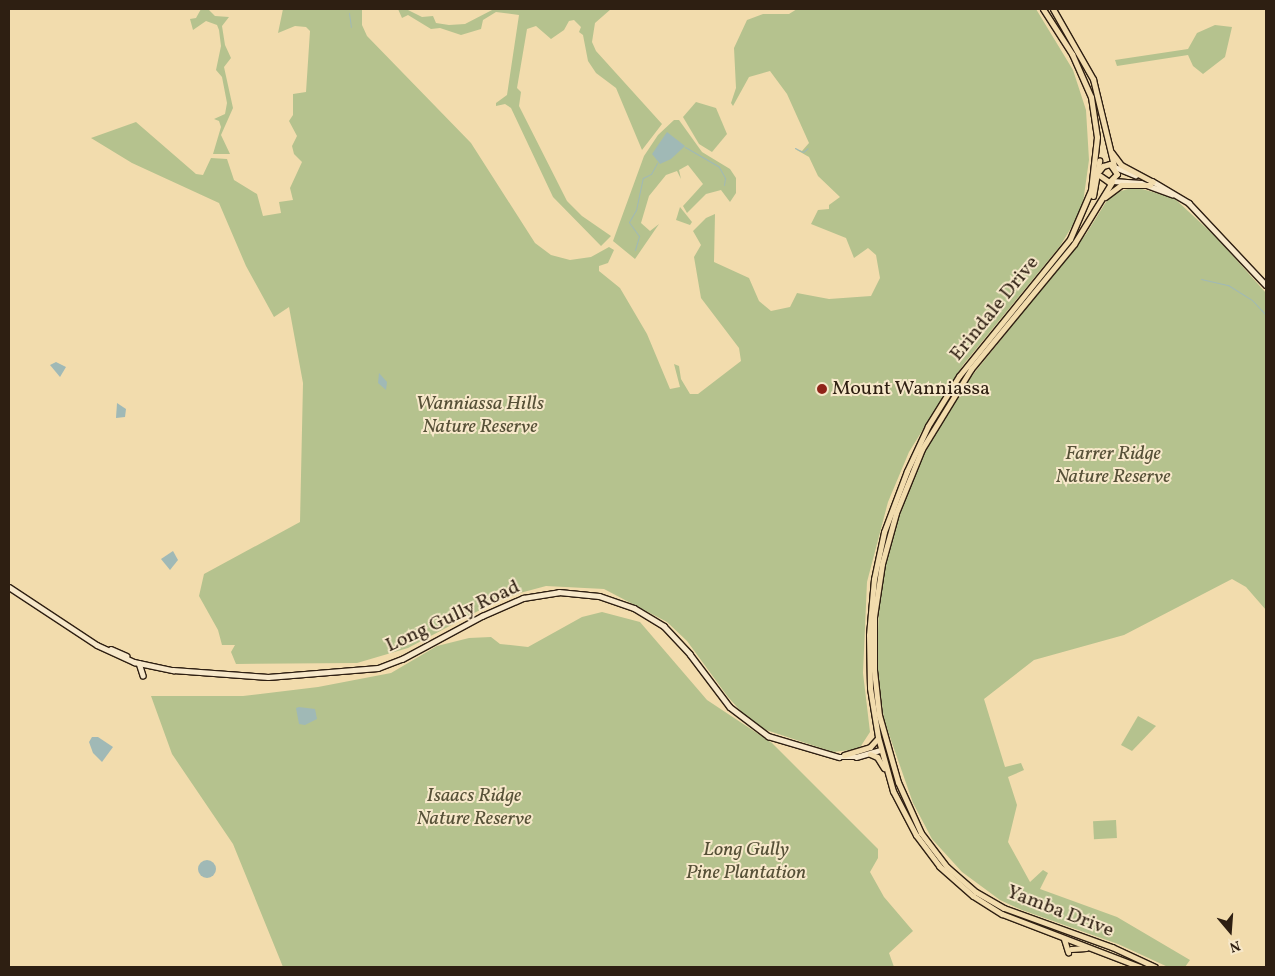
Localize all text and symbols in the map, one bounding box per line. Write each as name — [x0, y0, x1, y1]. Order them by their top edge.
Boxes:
street label: Erindale Drive — [945, 252, 1045, 366]
place label: Mount Wanniassa — [832, 377, 991, 401]
marker: Mount Wanniassa — [816, 383, 828, 395]
park label: Wanniassa Hills Nature Reserve — [416, 392, 544, 439]
park label: Farrer Ridge Nature Reserve — [1055, 442, 1171, 489]
street label: Long Gully Road — [382, 575, 524, 659]
park label: Isaacs Ridge Nature Reserve — [416, 785, 532, 832]
park label: Long Gully Pine Plantation — [686, 839, 806, 886]
street label: Yamba Drive — [1003, 881, 1117, 943]
north arrow — [1205, 906, 1255, 956]
text: N — [1227, 935, 1243, 956]

